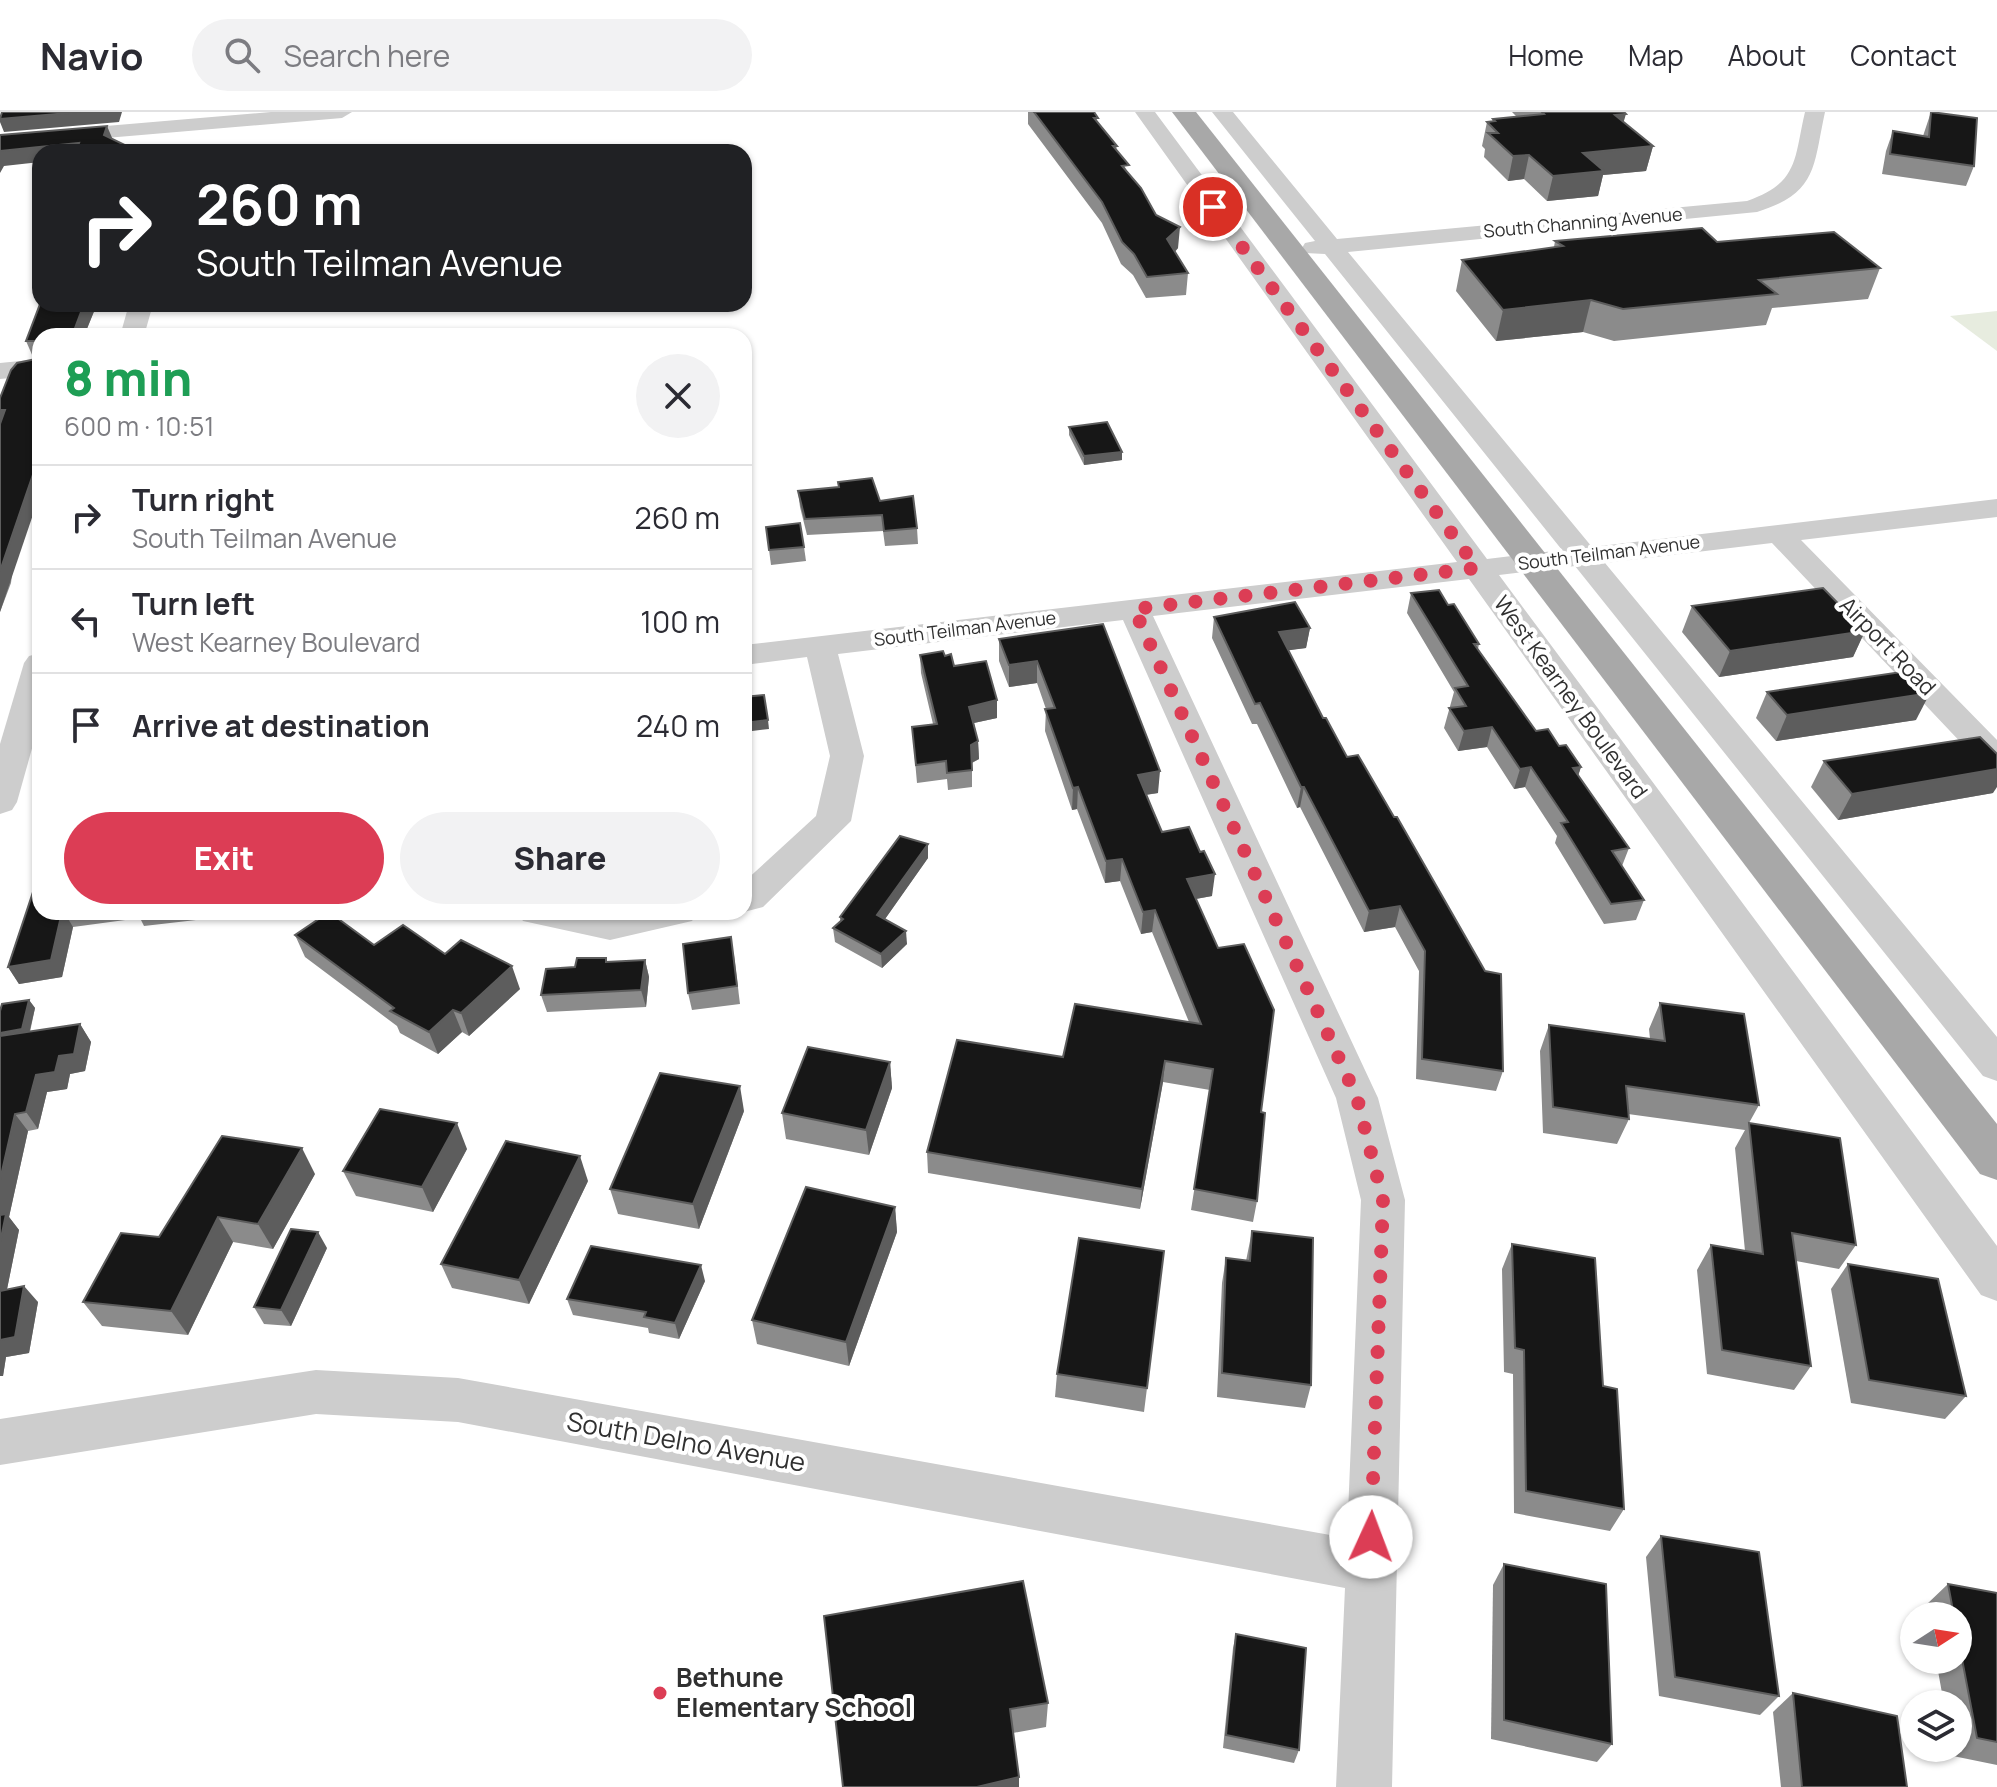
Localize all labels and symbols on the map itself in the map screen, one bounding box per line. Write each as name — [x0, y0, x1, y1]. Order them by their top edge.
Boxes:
pin — [1179, 173, 1247, 241]
street label: South Channing Avenue — [1482, 201, 1683, 243]
street label: South Teilman Avenue — [1516, 529, 1701, 575]
street label: West Kearney Boulevard — [1487, 589, 1655, 805]
street label: Airport Road — [1833, 590, 1943, 702]
street label: South Teilman Avenue — [872, 605, 1057, 651]
street label: South Delno Avenue — [564, 1402, 808, 1480]
position arrow — [1329, 1495, 1413, 1579]
north arrow — [1900, 1602, 1972, 1674]
place label: Bethune Elementary School — [676, 1659, 912, 1725]
marker: Bethune Elementary School — [651, 1684, 669, 1702]

